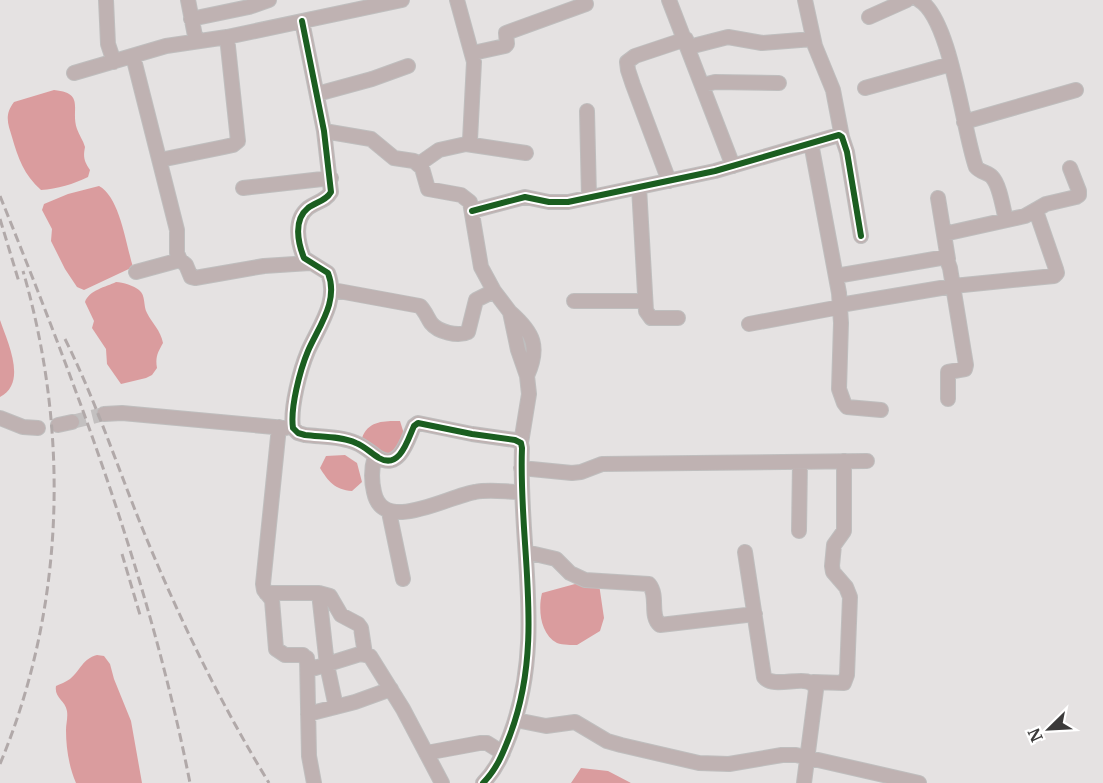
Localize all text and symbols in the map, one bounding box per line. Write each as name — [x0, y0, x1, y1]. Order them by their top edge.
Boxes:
north arrow — [1019, 699, 1079, 759]
text: N — [1023, 725, 1047, 745]

